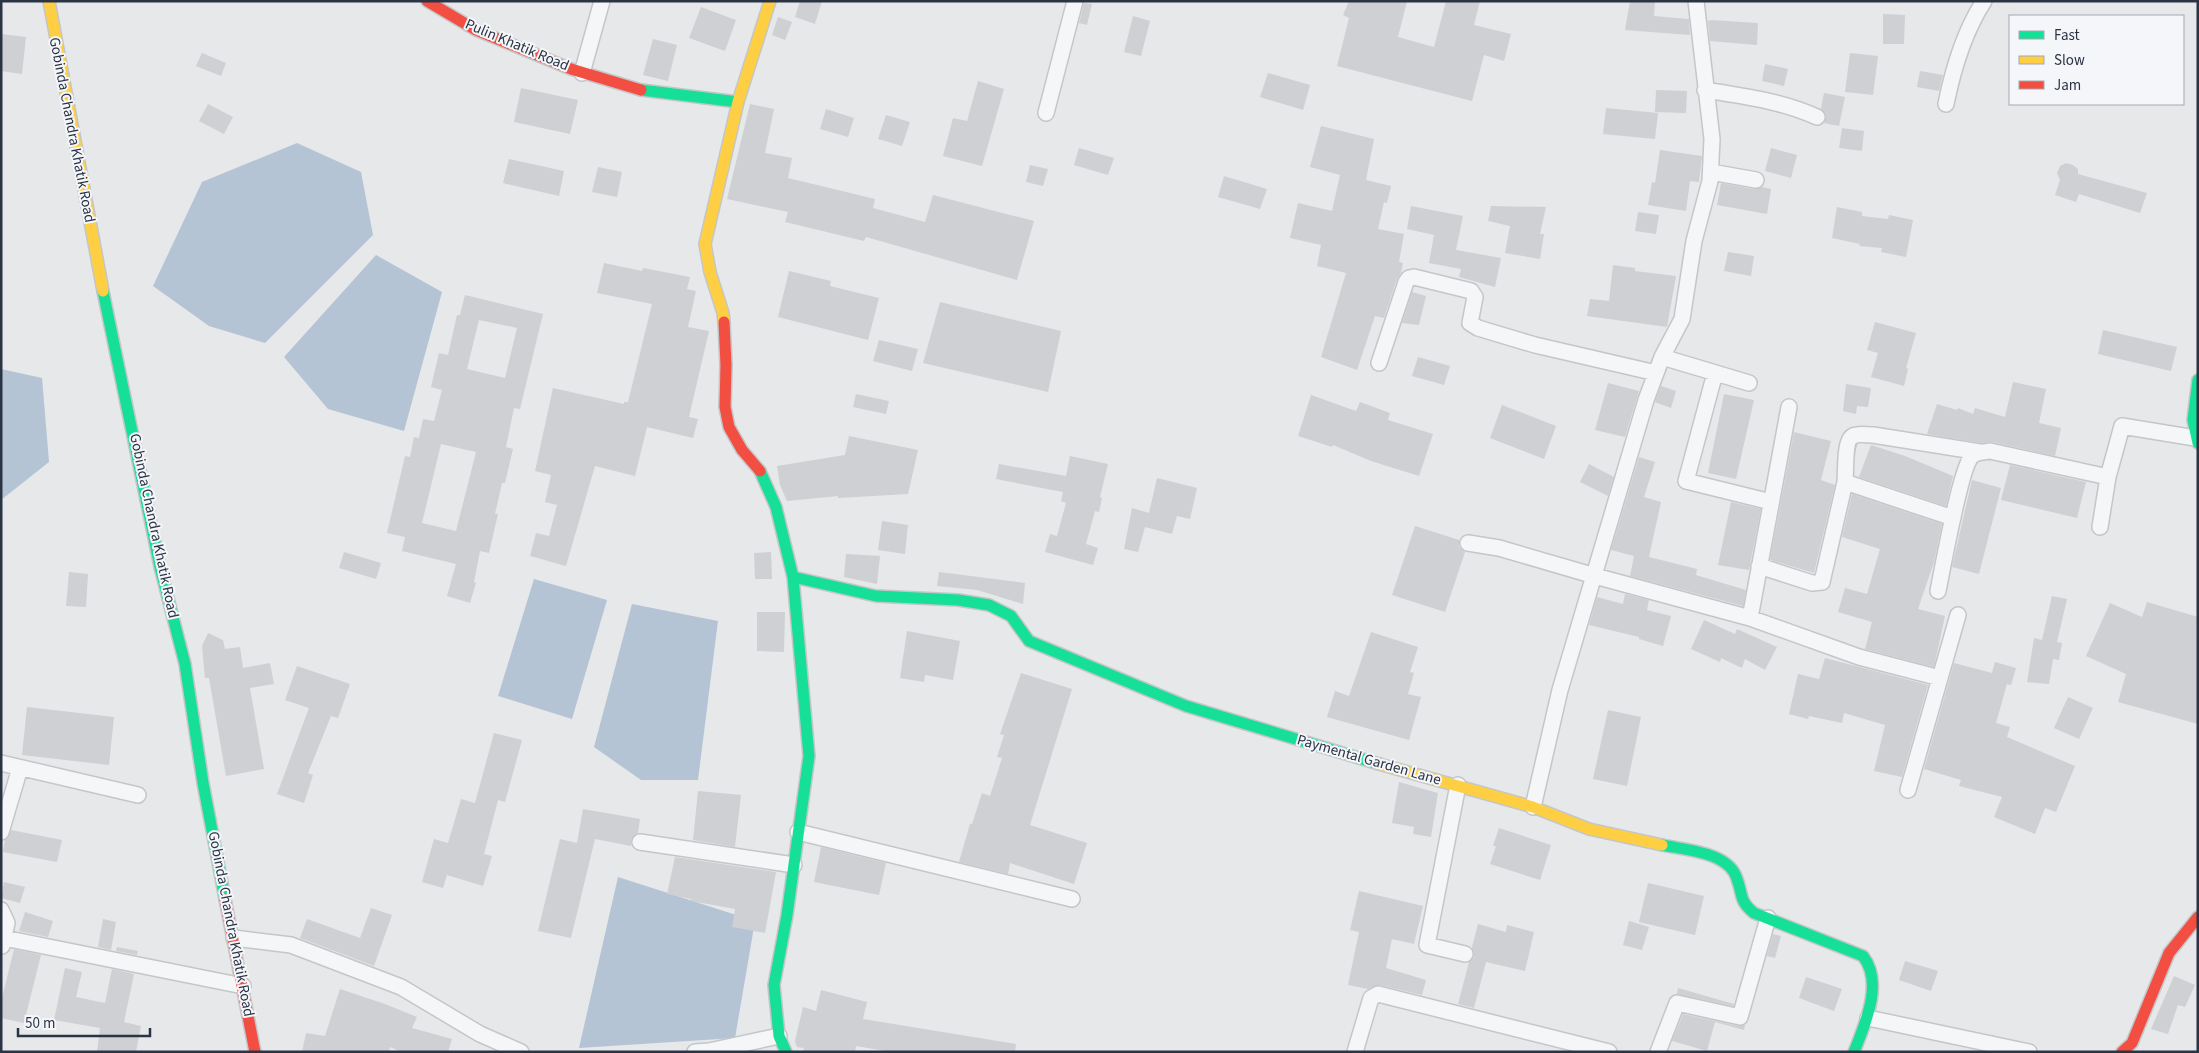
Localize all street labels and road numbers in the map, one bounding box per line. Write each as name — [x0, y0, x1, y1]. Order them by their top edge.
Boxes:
street label: Pulin Khatik Road — [462, 14, 572, 76]
street label: Gobinda Chandra Khatik Road — [44, 36, 100, 224]
street label: Gobinda Chandra Khatik Road — [124, 432, 184, 620]
street label: Paymental Garden Lane — [1295, 729, 1443, 791]
street label: Gobinda Chandra Khatik Road — [203, 830, 259, 1018]

